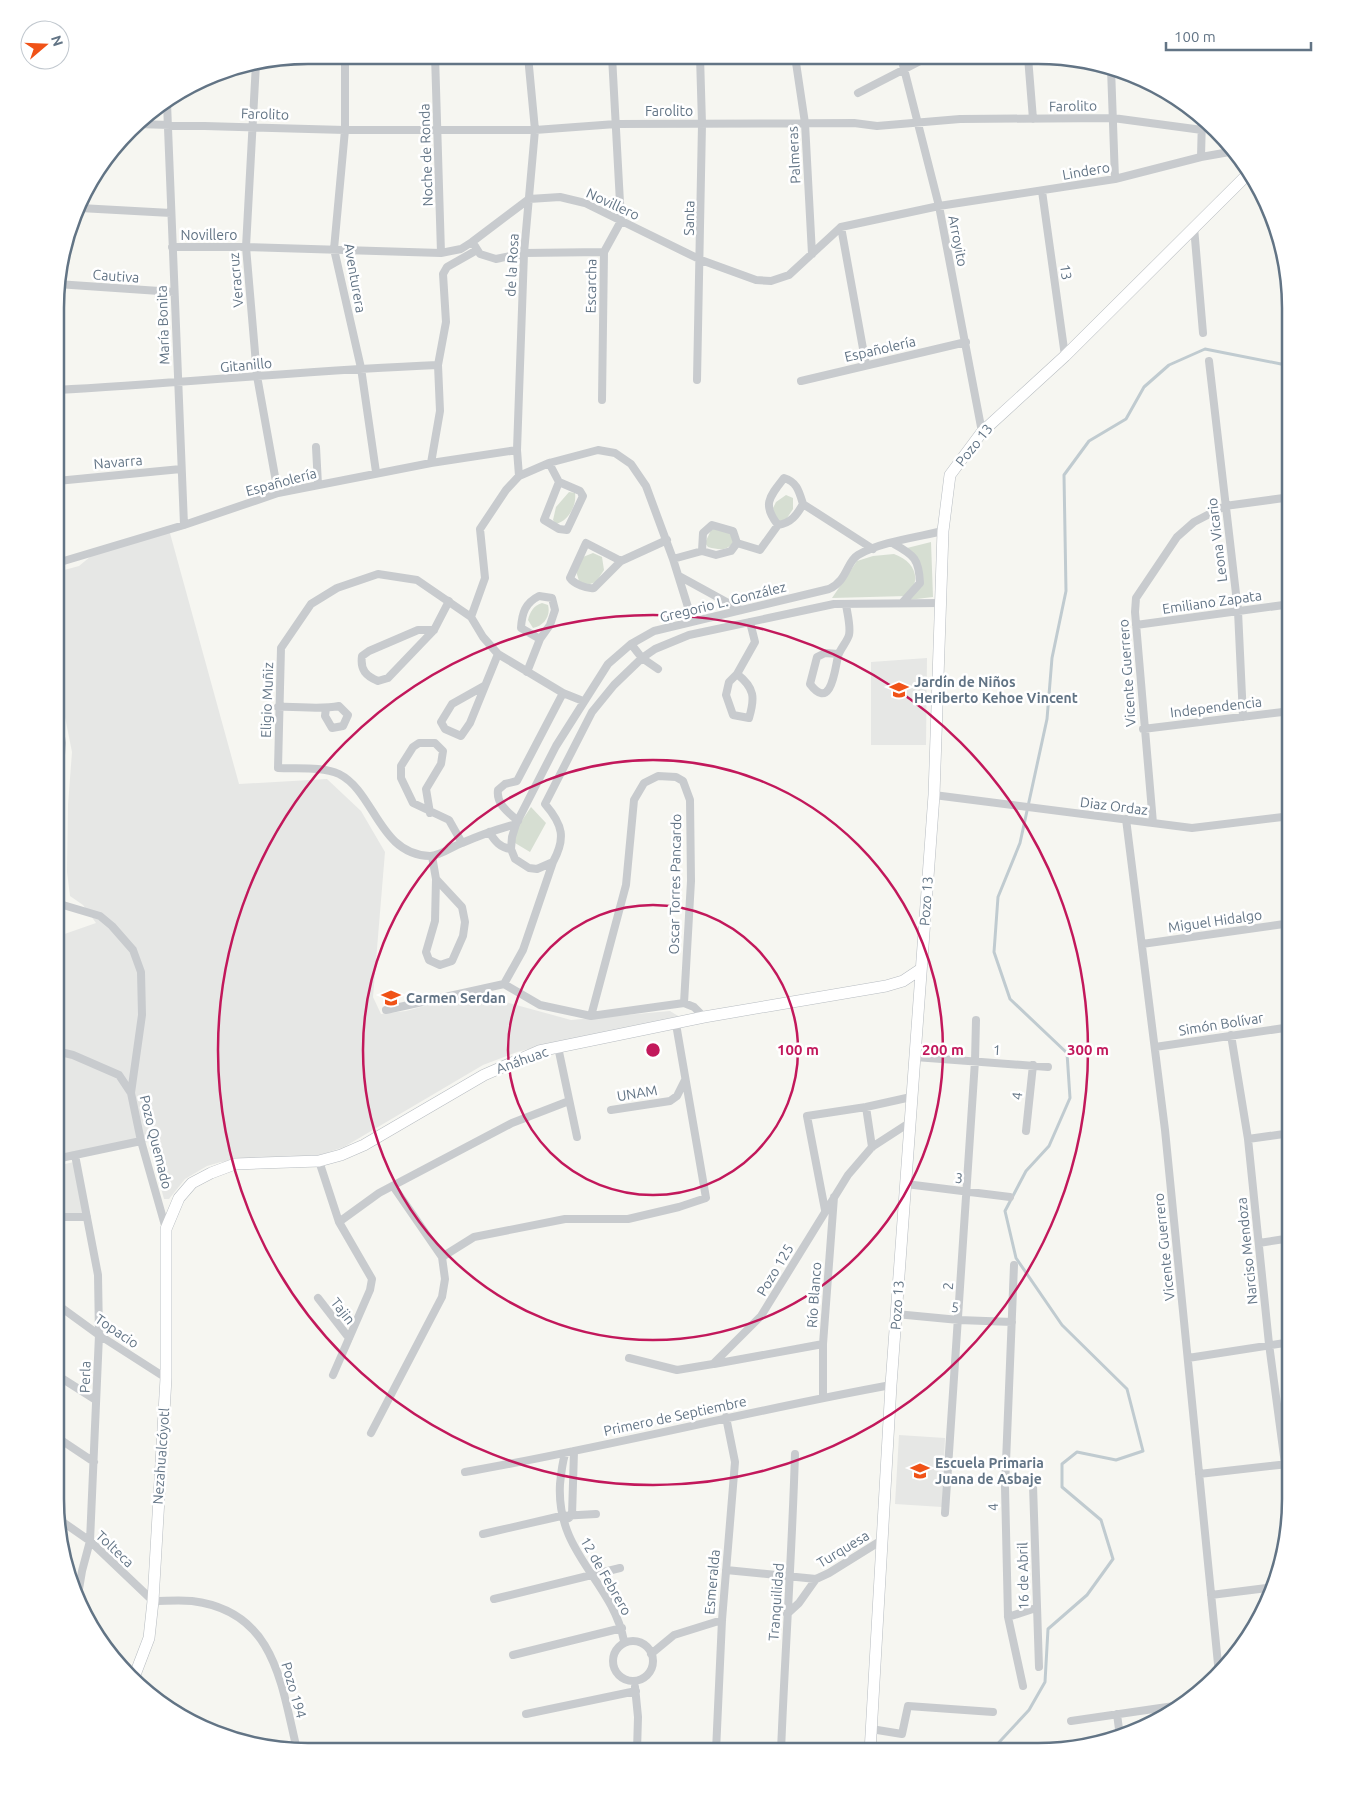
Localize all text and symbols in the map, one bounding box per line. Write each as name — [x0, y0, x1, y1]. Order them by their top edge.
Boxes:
north arrow — [20, 20, 70, 70]
scale bar — [1166, 20, 1311, 52]
text: 100 m — [1174, 28, 1216, 45]
text: N — [48, 33, 67, 48]
street label: Farolito — [1049, 98, 1097, 114]
street label: Noche de Ronda — [416, 103, 436, 207]
street label: Farolito — [645, 103, 693, 119]
street label: Farolito — [241, 105, 289, 123]
street label: Palmeras — [785, 126, 803, 184]
street label: Lindero — [1061, 159, 1111, 183]
street label: Novillero — [584, 185, 642, 223]
street label: Santa — [681, 200, 697, 236]
street label: Arroyito — [945, 214, 971, 268]
street label: Novillero — [181, 227, 237, 243]
street label: de la Rosa — [502, 233, 522, 297]
street label: Aventurera — [341, 242, 369, 314]
street label: Veracruz — [226, 252, 246, 308]
street label: Escarcha — [583, 259, 599, 313]
street label: 13 — [1057, 263, 1075, 281]
street label: Cautiva — [92, 266, 140, 286]
street label: María Bonita — [154, 285, 172, 365]
street label: Españolería — [843, 333, 917, 365]
street label: Gitanillo — [219, 355, 273, 375]
street label: Pozo 13 — [952, 421, 996, 469]
street label: Navarra — [93, 452, 143, 472]
street label: Españolería — [244, 465, 318, 499]
street label: Leona Vicario — [1204, 497, 1230, 583]
street label: Gregorio L. González — [658, 579, 788, 625]
street label: Emiliano Zapata — [1161, 587, 1263, 617]
street label: Vicente Guerrero — [1115, 618, 1139, 728]
street label: Eligio Muñiz — [258, 662, 276, 738]
place label: Jardín de Niños Heriberto Kehoe Vincent — [914, 674, 1078, 706]
school or university icon: Jardín de Niños Heriberto Kehoe Vincent — [888, 679, 910, 701]
street label: Independencia — [1169, 693, 1263, 721]
street label: Diaz Ordaz — [1079, 794, 1149, 818]
street label: Oscar Torres Pancardo — [666, 813, 684, 955]
street label: Pozo 13 — [916, 876, 936, 926]
street label: Miguel Hidalgo — [1167, 906, 1263, 936]
school or university icon: Carmen Serdan — [380, 987, 402, 1009]
place label: Carmen Serdan — [406, 990, 506, 1006]
street label: Simón Bolívar — [1177, 1009, 1265, 1039]
centre of rings — [644, 1041, 662, 1059]
text: 100 m — [777, 1041, 819, 1058]
text: 200 m — [922, 1041, 964, 1058]
text: 300 m — [1067, 1041, 1109, 1058]
street label: 1 — [993, 1042, 1001, 1058]
street label: Anáhuac — [494, 1043, 551, 1077]
street label: UNAM — [616, 1082, 658, 1104]
street label: 4 — [1009, 1091, 1025, 1101]
street label: Pozo Quemado — [137, 1093, 175, 1191]
street label: 3 — [954, 1170, 964, 1186]
street label: Vicente Guerrero — [1150, 1192, 1178, 1302]
street label: Narciso Mendoza — [1233, 1197, 1261, 1305]
street label: Pozo 125 — [753, 1241, 797, 1299]
street label: Río Blanco — [804, 1262, 824, 1328]
street label: Pozo 13 — [887, 1280, 907, 1330]
street label: 2 — [940, 1281, 956, 1291]
street label: Tajin — [328, 1295, 358, 1327]
street label: 5 — [950, 1299, 960, 1315]
street label: Topacio — [92, 1311, 142, 1351]
street label: Perla — [76, 1361, 94, 1393]
street label: Primero de Septiembre — [602, 1393, 748, 1439]
street label: Nezahualcóyotl — [150, 1407, 172, 1505]
place label: Escuela Primaria Juana de Asbaje — [935, 1455, 1044, 1487]
school or university icon: Escuela Primaria Juana de Asbaje — [909, 1460, 931, 1482]
street label: 4 — [985, 1503, 1001, 1511]
street label: Turquesa — [814, 1527, 872, 1571]
street label: Tolteca — [93, 1528, 137, 1570]
street label: 12 de Febrero — [577, 1534, 635, 1618]
street label: 16 de Abril — [1014, 1542, 1032, 1610]
street label: Esmeralda — [701, 1549, 723, 1615]
street label: Tranquilidad — [765, 1563, 787, 1641]
street label: Pozo 194 — [278, 1660, 310, 1720]

